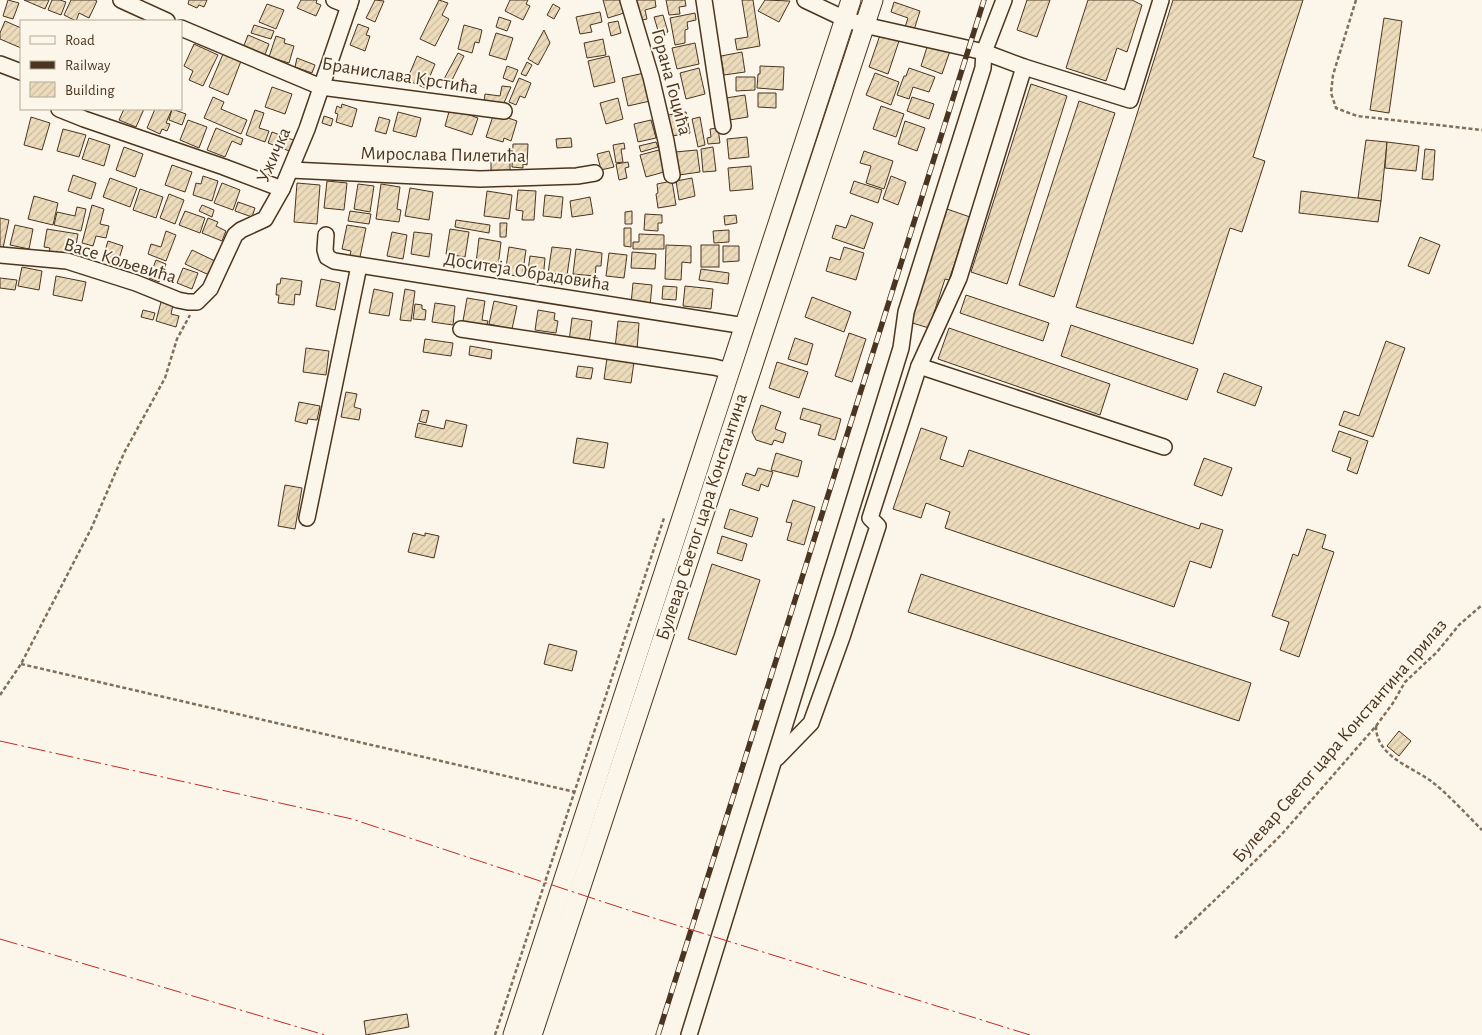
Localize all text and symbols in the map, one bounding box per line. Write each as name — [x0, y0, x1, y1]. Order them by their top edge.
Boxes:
legend — [20, 20, 182, 110]
street label: Горана Гоцића — [648, 27, 694, 138]
text: Road — [65, 33, 95, 48]
street label: Бранислава Крстића — [320, 54, 480, 98]
text: Railway — [65, 58, 111, 73]
text: Building — [65, 83, 115, 98]
street label: Ужичка — [254, 124, 295, 185]
street label: Мирослава Пилетића — [360, 144, 526, 166]
street label: Васе Кољевића — [61, 235, 179, 287]
street label: Доситеја Обрадовића — [443, 249, 612, 295]
street label: Булевар Светог цара Константина — [653, 391, 751, 643]
street label: Булевар Светог цара Константина прилаз — [1229, 616, 1451, 866]

